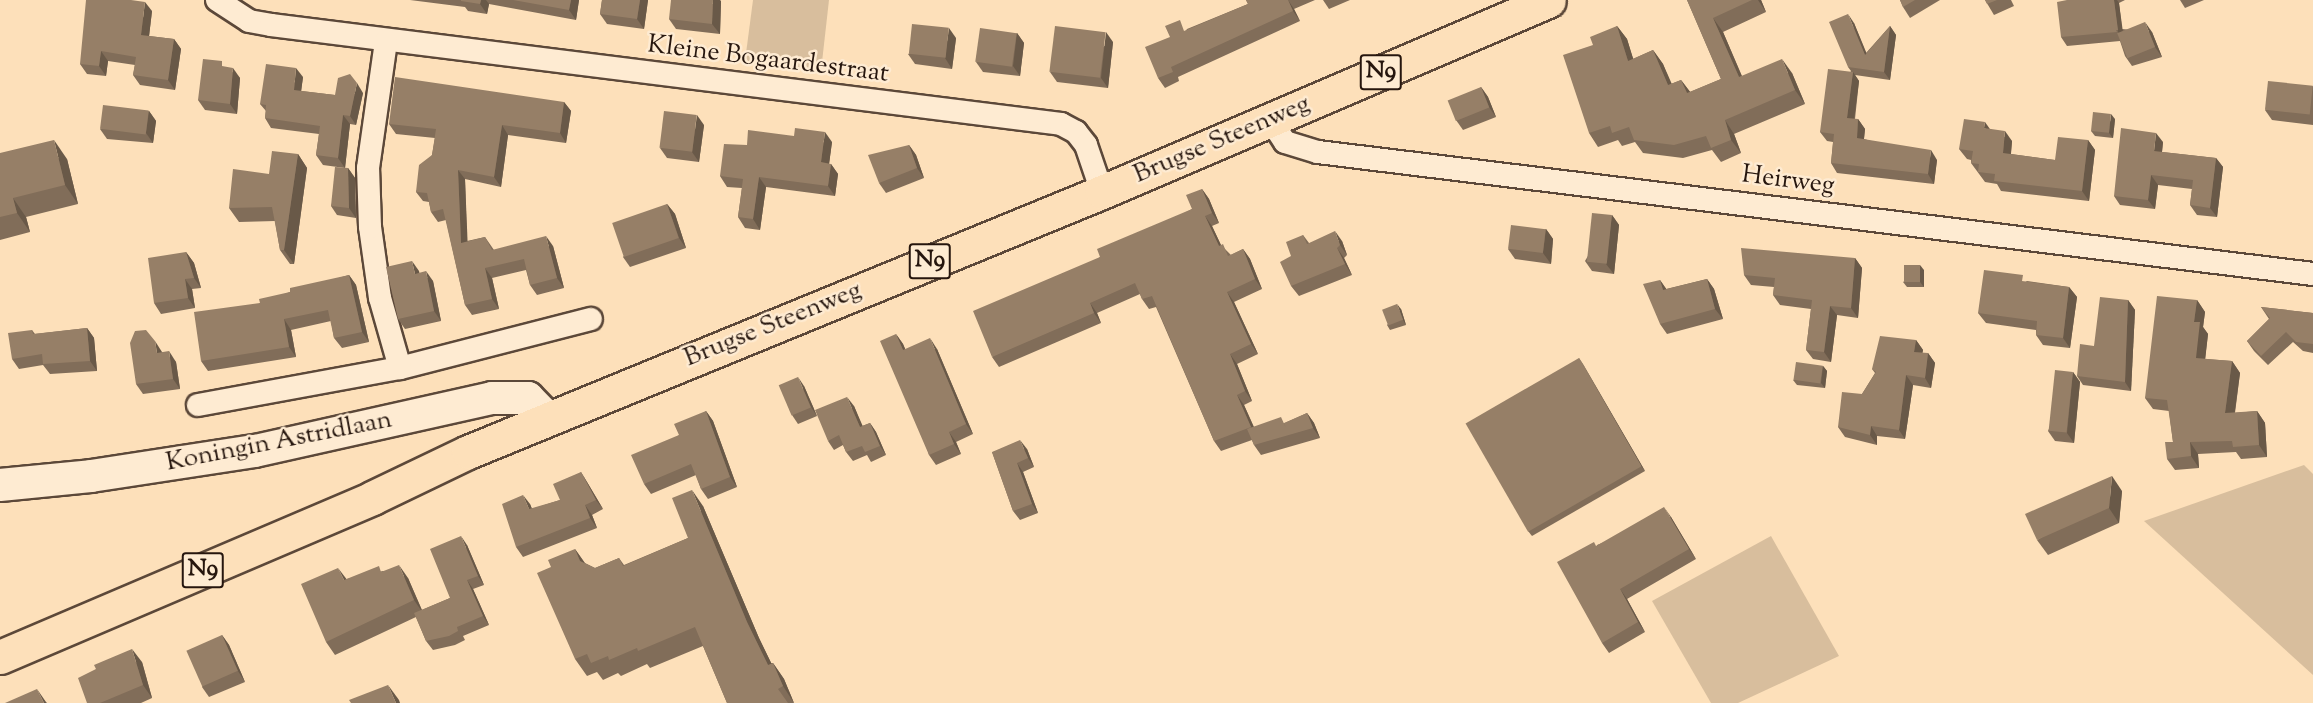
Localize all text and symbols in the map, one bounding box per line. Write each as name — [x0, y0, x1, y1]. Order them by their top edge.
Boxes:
street label: Kleine Bogaardestraat — [646, 30, 890, 90]
road number: N9 — [1358, 51, 1404, 93]
street label: Brugse Steenweg — [1129, 89, 1315, 191]
street label: Heirweg — [1740, 160, 1836, 202]
road number: N9 — [908, 240, 952, 282]
street label: Brugse Steenweg — [680, 275, 866, 375]
street label: Koningin Astridlaan — [164, 405, 394, 479]
road number: N9 — [180, 549, 226, 591]

